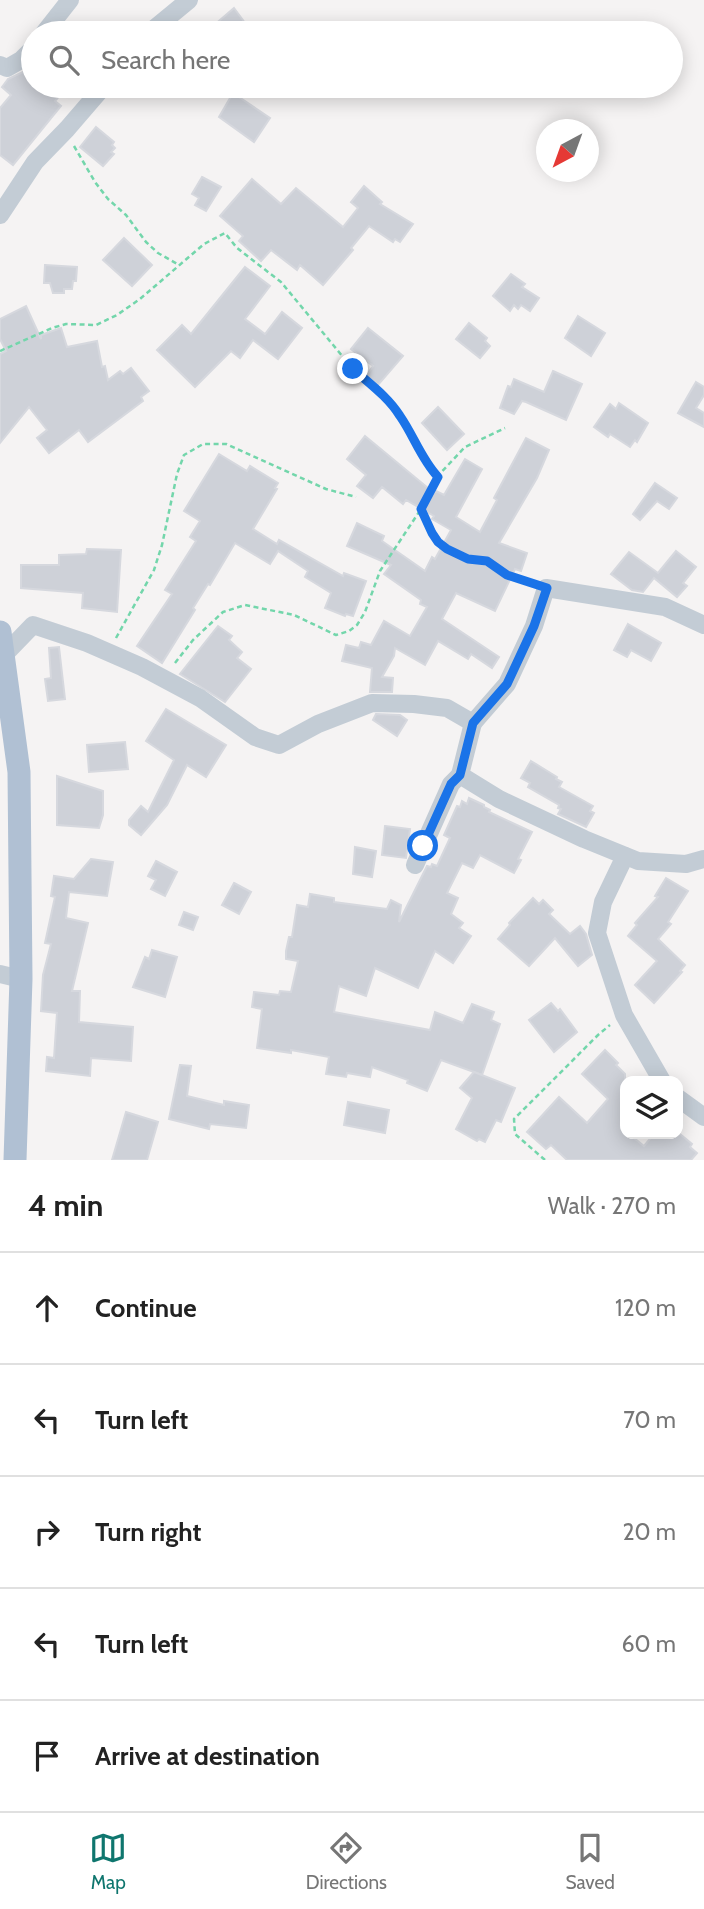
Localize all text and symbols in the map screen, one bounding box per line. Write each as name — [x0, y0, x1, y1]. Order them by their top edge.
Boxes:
search box — [21, 21, 683, 98]
icon: search — [45, 41, 83, 79]
text: Search here — [101, 44, 230, 76]
north arrow — [536, 119, 599, 182]
route end — [337, 353, 368, 384]
route start — [407, 830, 438, 861]
map controls — [620, 1076, 683, 1139]
button: layers — [620, 1076, 683, 1139]
text: 4 min — [28, 1187, 103, 1224]
text: Walk · 270 m — [548, 1192, 676, 1220]
icon: ahead — [28, 1289, 66, 1327]
text: Continue — [95, 1292, 197, 1324]
text: 120 m — [615, 1294, 676, 1322]
icon: left — [28, 1401, 66, 1439]
text: Turn left — [95, 1404, 188, 1436]
text: 70 m — [623, 1406, 676, 1434]
icon: right — [28, 1513, 66, 1551]
text: Turn right — [95, 1516, 201, 1548]
text: 20 m — [623, 1518, 676, 1546]
icon: left — [28, 1625, 66, 1663]
text: Turn left — [95, 1628, 188, 1660]
text: 60 m — [622, 1630, 676, 1658]
icon: arrive — [28, 1737, 66, 1775]
text: Arrive at destination — [95, 1740, 320, 1772]
tab: Map — [89, 1829, 127, 1894]
tab: Directions — [306, 1829, 387, 1894]
tab: Saved — [565, 1829, 615, 1894]

